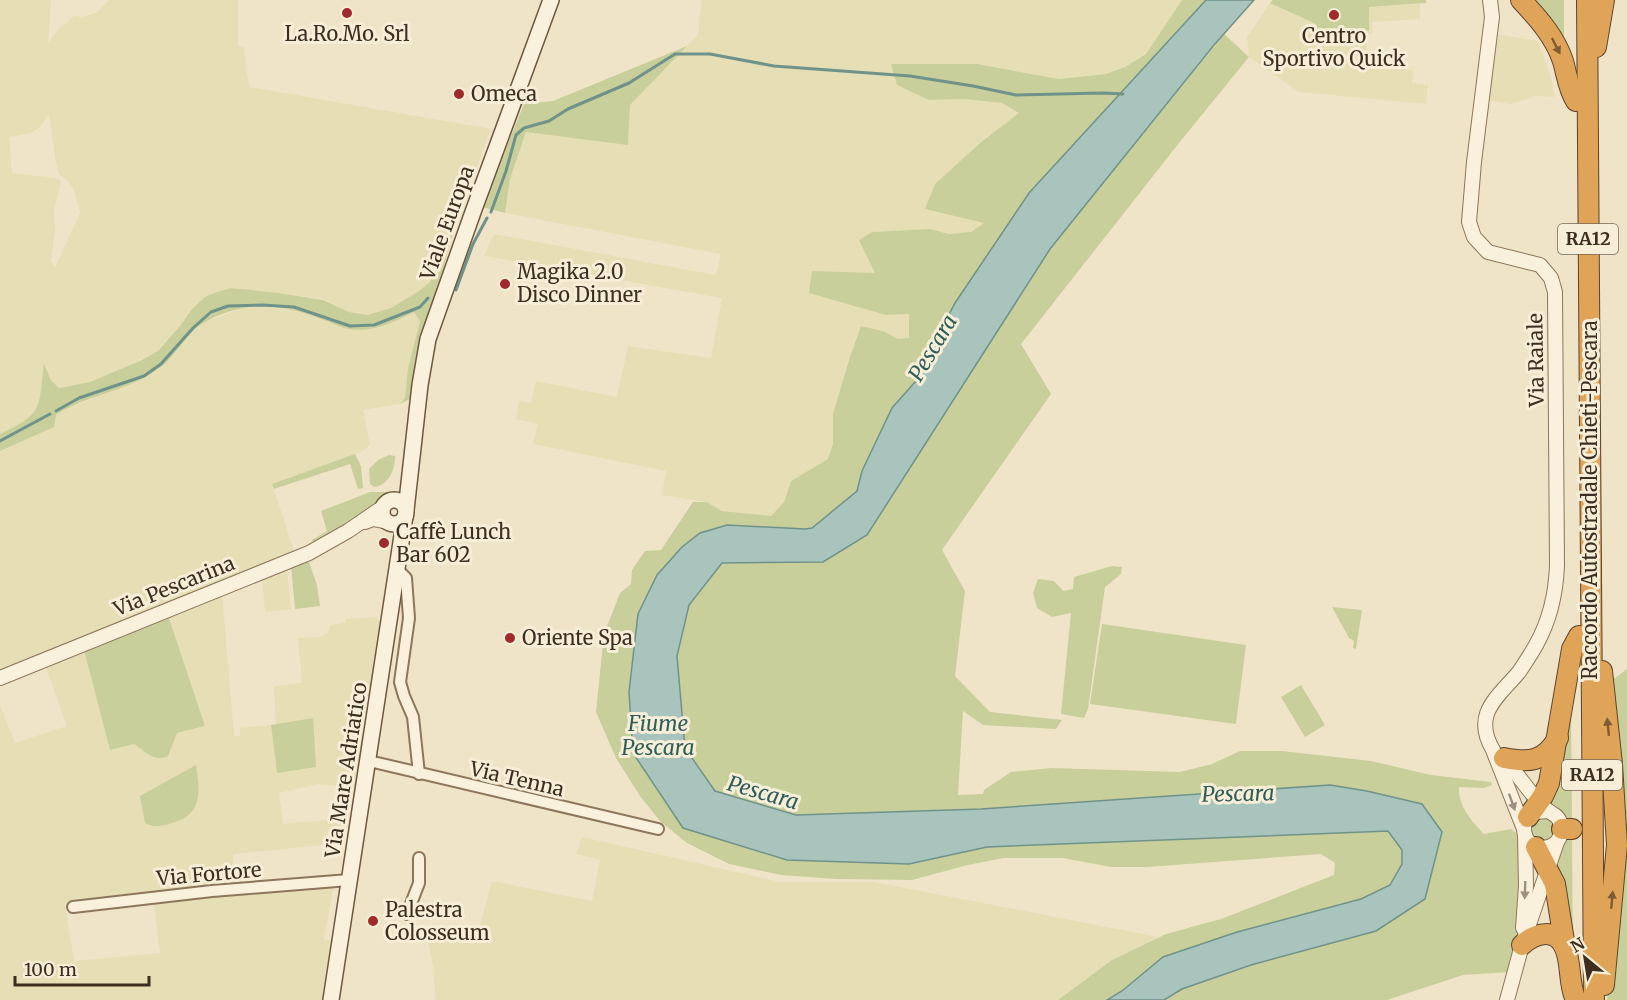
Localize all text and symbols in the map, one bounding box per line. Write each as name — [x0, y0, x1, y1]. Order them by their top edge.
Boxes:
marker: La.Ro.Mo. Srl — [340, 6, 354, 20]
marker: Centro Sportivo Quick — [1327, 8, 1341, 22]
place label: La.Ro.Mo. Srl — [285, 21, 410, 46]
place label: Centro Sportivo Quick — [1263, 23, 1406, 71]
one-way arrow — [1551, 38, 1560, 55]
place label: Omeca — [471, 81, 537, 106]
marker: Omeca — [452, 87, 466, 101]
street label: Viale Europa — [414, 162, 479, 285]
road number: RA12 — [1558, 224, 1618, 254]
place label: Magika 2.0 Disco Dinner — [517, 259, 642, 307]
marker: Magika 2.0 Disco Dinner — [498, 277, 512, 291]
water label: Pescara — [902, 310, 963, 386]
street label: Via Raiale — [1522, 313, 1549, 408]
street label: Raccordo Autostradale Chieti-Pescara — [1577, 320, 1602, 680]
place label: Caffè Lunch Bar 602 — [396, 519, 511, 567]
marker: Caffè Lunch Bar 602 — [377, 536, 391, 550]
street label: Via Pescarina — [109, 550, 238, 622]
place label: Oriente Spa — [522, 625, 633, 650]
marker: Oriente Spa — [503, 631, 517, 645]
street label: Via Mare Adriatico — [319, 680, 372, 860]
water label: Fiume Pescara — [622, 710, 695, 761]
one-way arrow — [1603, 718, 1613, 737]
street label: Via Tenna — [467, 755, 567, 802]
road number: RA12 — [1562, 760, 1622, 790]
water label: Pescara — [724, 769, 802, 816]
water label: Pescara — [1201, 779, 1275, 808]
one-way arrow — [1508, 793, 1518, 811]
street label: Via Fortore — [155, 856, 262, 891]
one-way arrow — [1520, 881, 1530, 900]
one-way arrow — [1607, 890, 1617, 909]
place label: Palestra Colosseum — [385, 897, 490, 945]
marker: Palestra Colosseum — [366, 914, 380, 928]
north arrow — [1555, 928, 1615, 988]
text: N — [1567, 933, 1588, 957]
scale bar — [15, 949, 148, 987]
text: 100 m — [24, 958, 77, 981]

